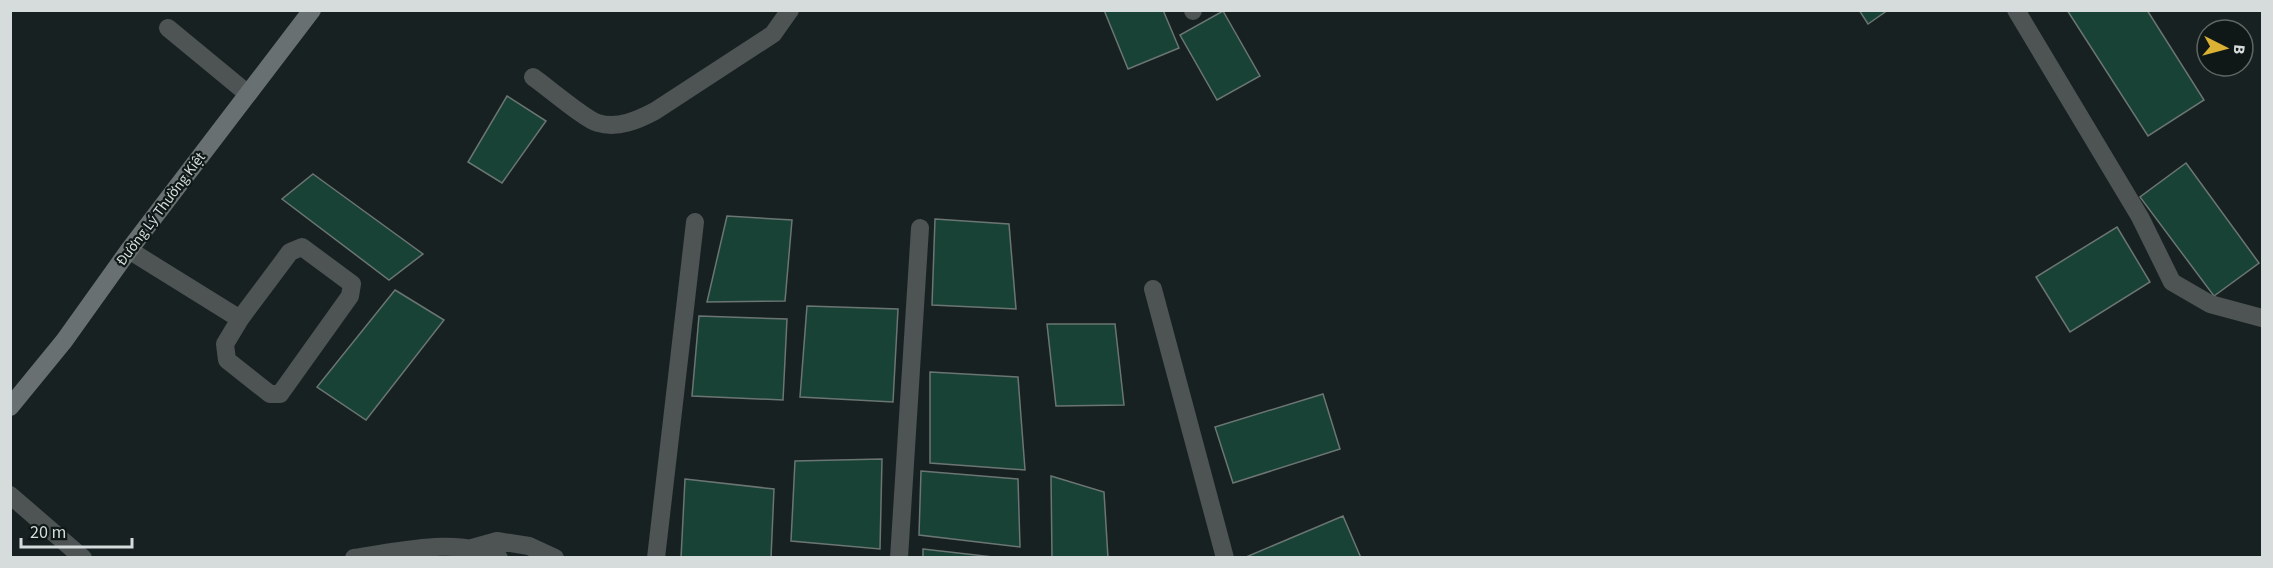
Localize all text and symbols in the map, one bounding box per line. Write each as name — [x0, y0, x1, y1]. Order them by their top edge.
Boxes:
north arrow — [2195, 18, 2255, 78]
text: B — [2227, 43, 2250, 56]
street label: Đường Lý Thường Kiệt — [111, 148, 211, 270]
scale bar — [21, 511, 132, 549]
text: 20 m — [30, 520, 66, 545]

